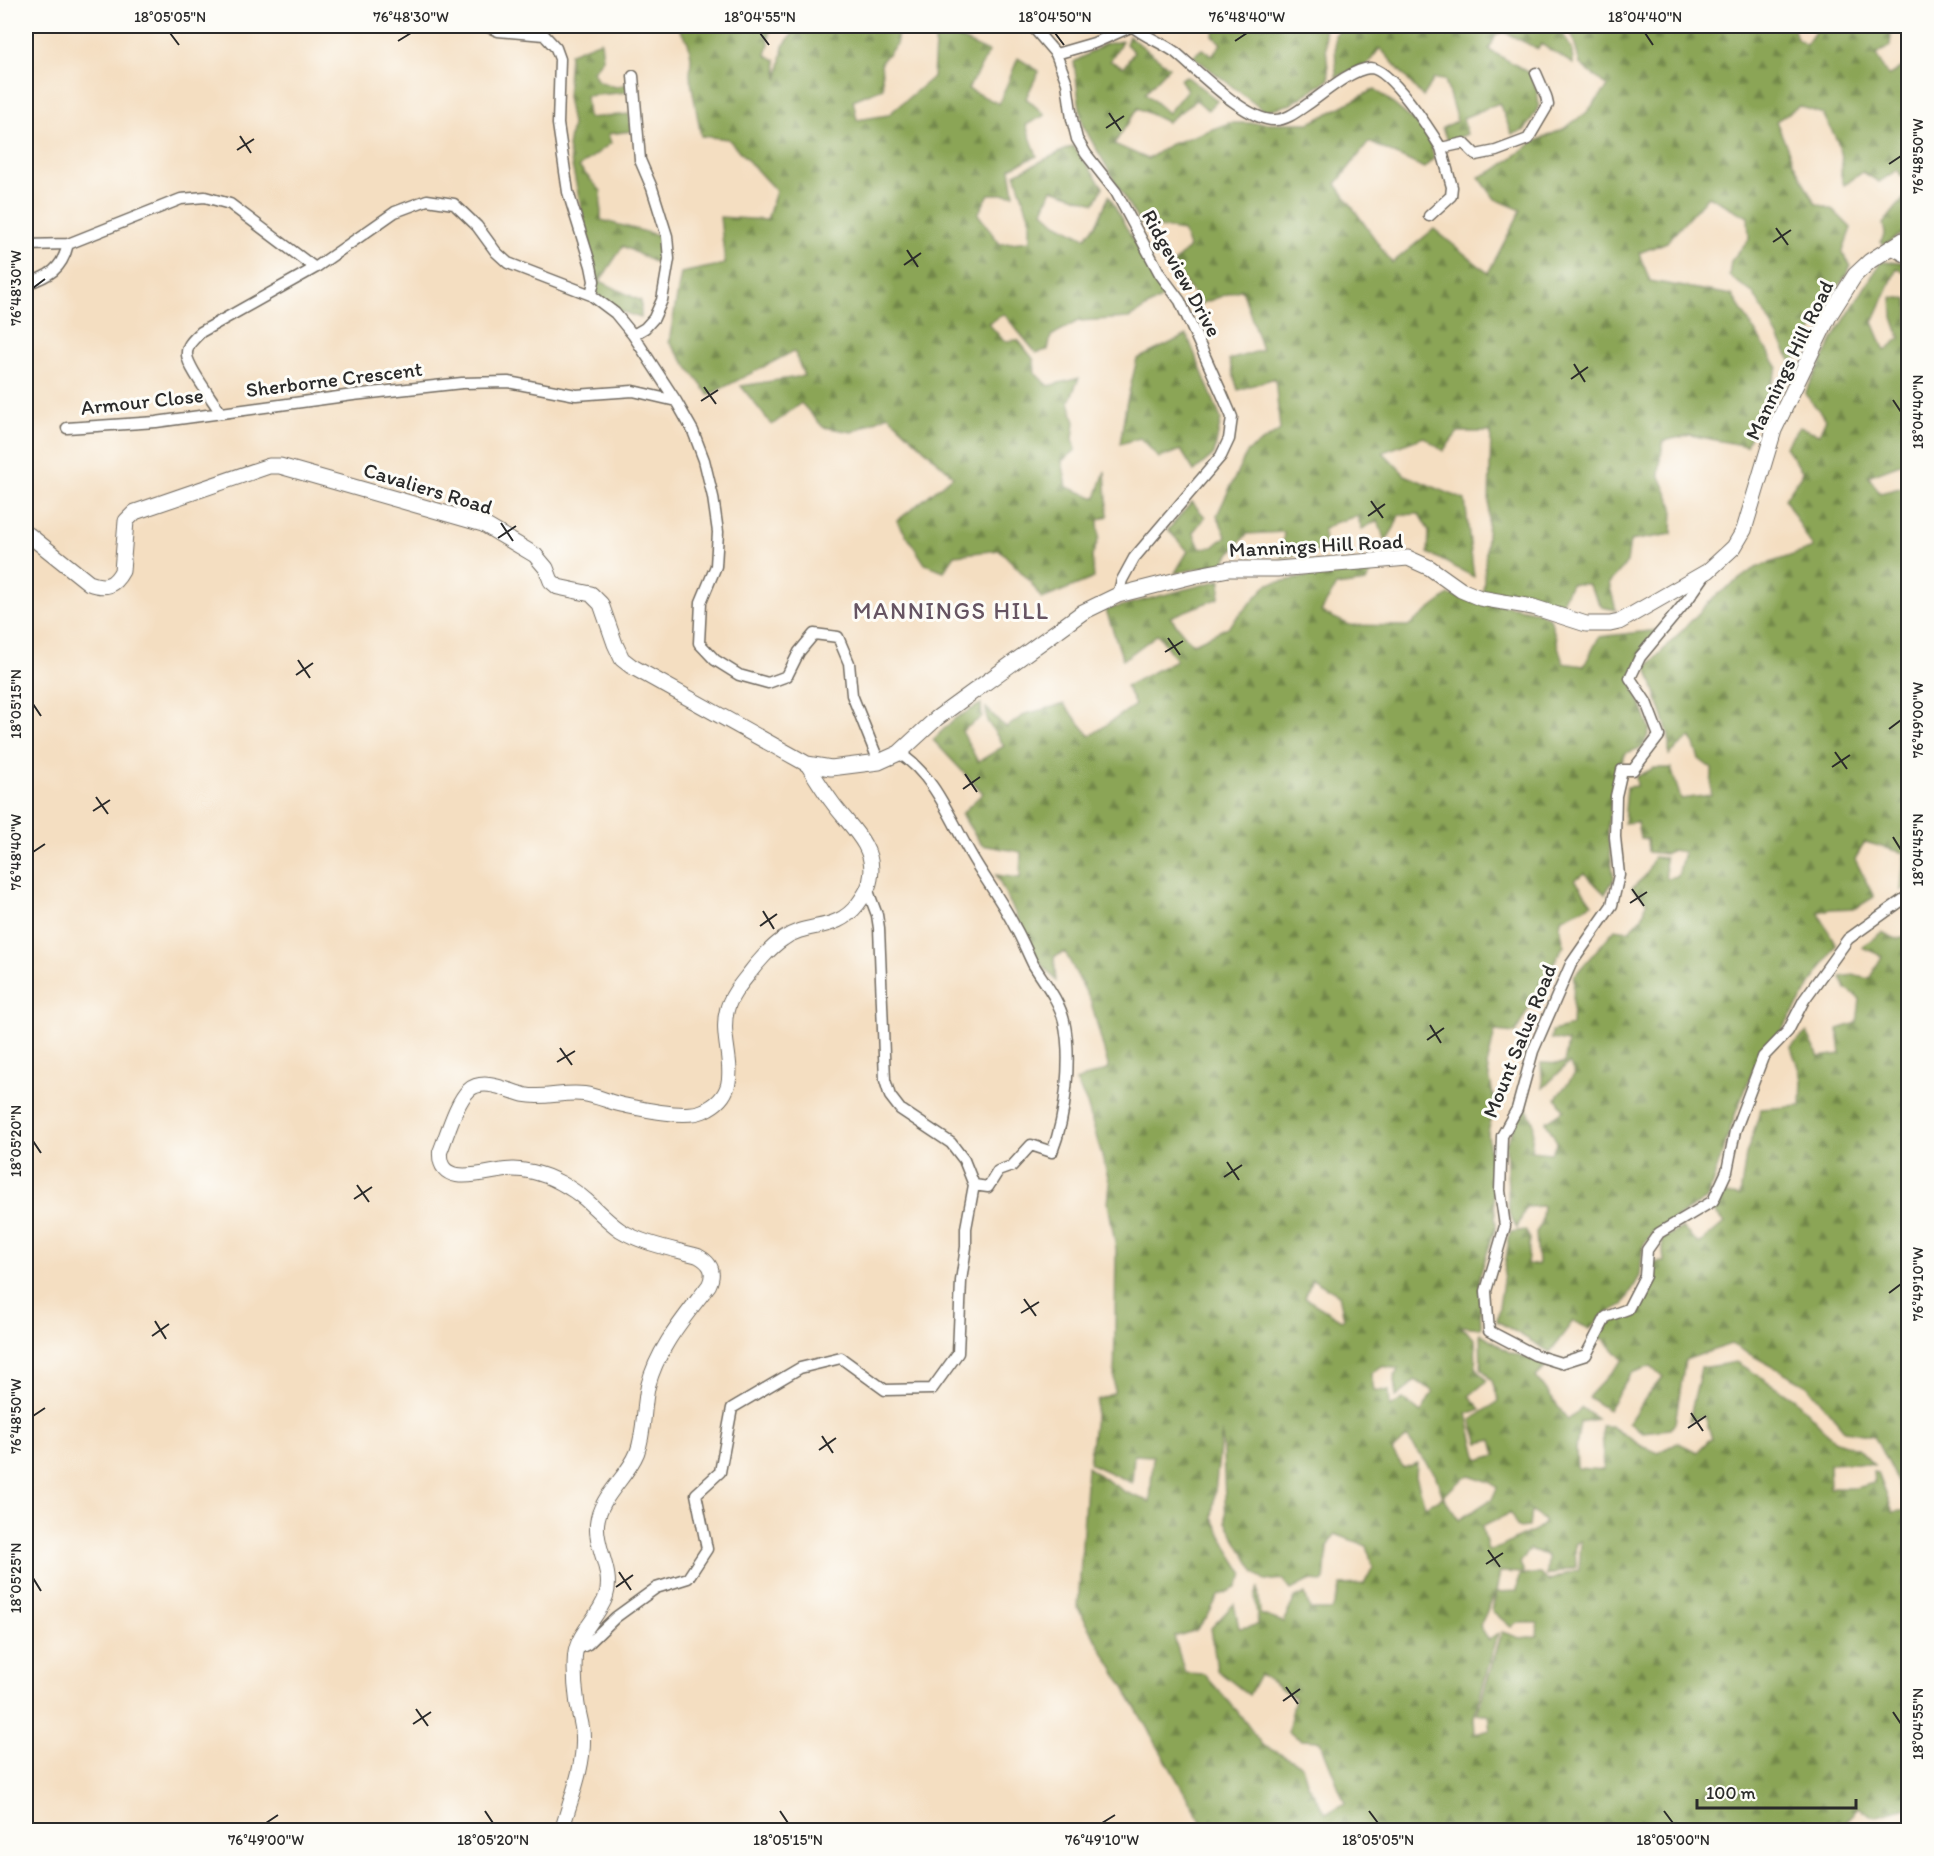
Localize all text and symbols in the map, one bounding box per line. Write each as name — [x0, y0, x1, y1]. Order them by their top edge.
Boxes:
text: 18°05'05"N — [134, 8, 206, 26]
text: 76°48'30"W — [373, 8, 449, 26]
text: 18°04'55"N — [724, 8, 796, 26]
text: 18°04'50"N — [1018, 8, 1092, 26]
text: 76°48'40"W — [1209, 8, 1285, 26]
text: 18°04'40"N — [1608, 8, 1682, 26]
text: 76°48'50"W — [1909, 118, 1927, 194]
street label: Ridgeview Drive — [1137, 205, 1227, 341]
text: 76°48'30"W — [7, 250, 25, 326]
street label: Mannings Hill Road — [1740, 276, 1838, 444]
street label: Sherborne Crescent — [244, 356, 424, 402]
text: 18°04'40"N — [1909, 375, 1927, 449]
street label: Armour Close — [79, 382, 205, 420]
street label: Cavaliers Road — [360, 457, 496, 519]
street label: Mannings Hill Road — [1228, 528, 1404, 562]
district label: MANNINGS HILL — [853, 596, 1049, 625]
text: 18°05'15"N — [7, 669, 25, 739]
text: 76°49'00"W — [1909, 682, 1927, 758]
text: 18°04'45"N — [1909, 813, 1927, 887]
text: 76°48'40"W — [7, 814, 25, 890]
street label: Mount Salus Road — [1477, 961, 1561, 1121]
text: 18°05'20"N — [7, 1105, 25, 1177]
text: 76°49'10"W — [1909, 1247, 1927, 1321]
text: 76°48'50"W — [7, 1378, 25, 1454]
text: 18°05'25"N — [7, 1543, 25, 1613]
text: 18°04'55"N — [1909, 1688, 1927, 1760]
scale bar — [1697, 1772, 1856, 1810]
text: 100 m — [1706, 1782, 1756, 1804]
text: 76°49'00"W — [228, 1831, 304, 1849]
text: 18°05'20"N — [457, 1831, 529, 1849]
text: 18°05'15"N — [753, 1831, 823, 1849]
text: 76°49'10"W — [1065, 1831, 1139, 1849]
text: 18°05'05"N — [1342, 1831, 1414, 1849]
text: 18°05'00"N — [1636, 1831, 1710, 1849]

